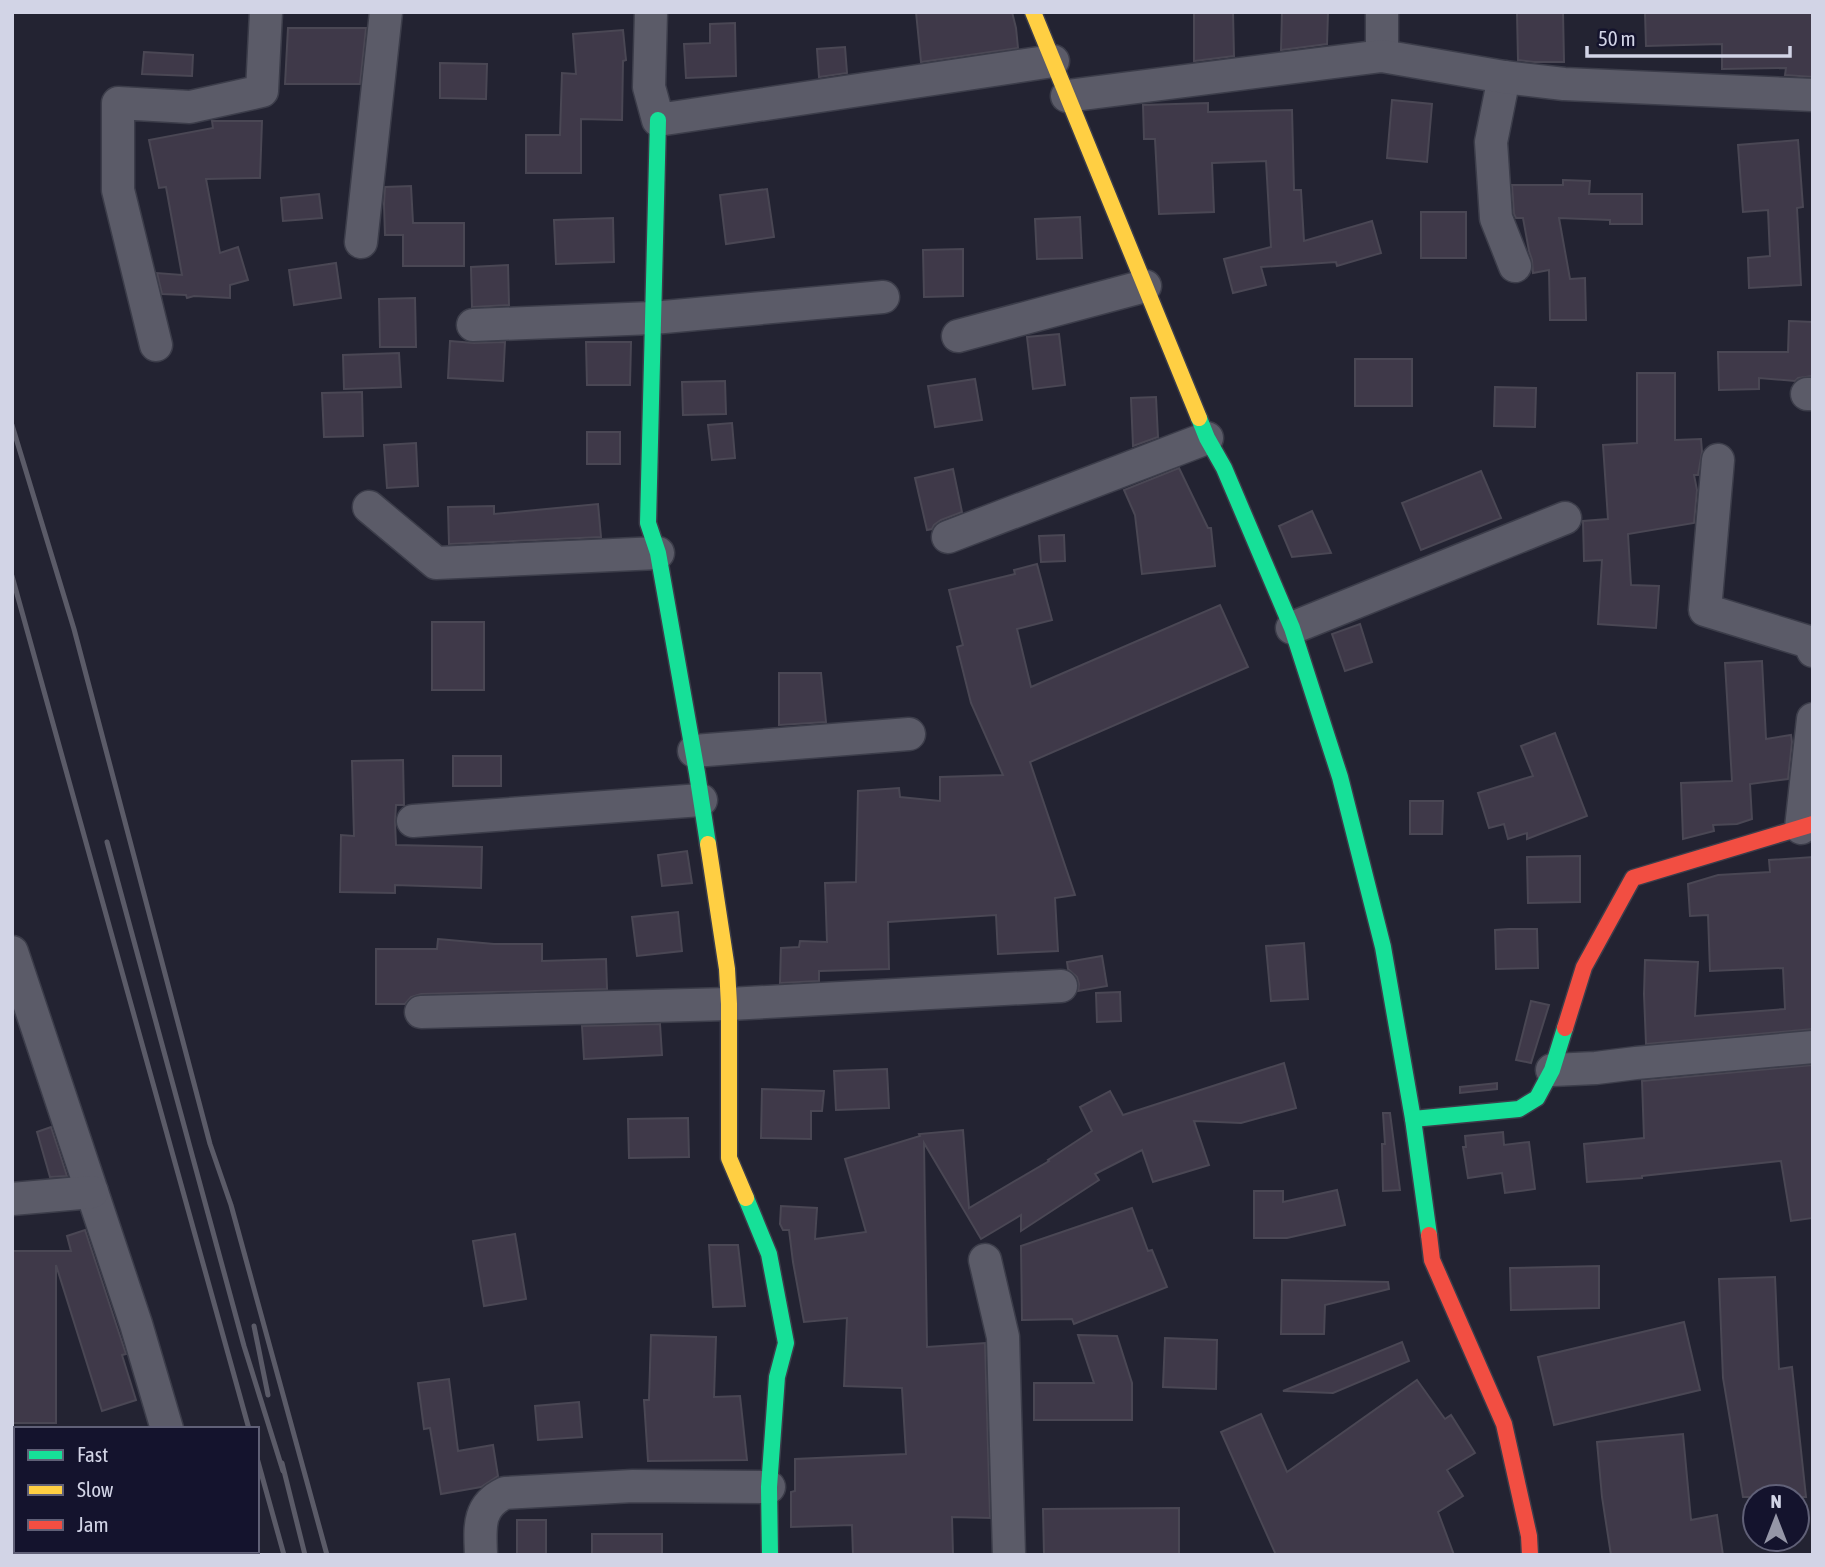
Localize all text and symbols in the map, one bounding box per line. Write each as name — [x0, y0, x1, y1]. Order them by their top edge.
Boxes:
scale bar — [1587, 14, 1790, 58]
text: 50 m — [1598, 26, 1636, 50]
legend — [14, 1427, 259, 1553]
text: Fast — [77, 1442, 108, 1466]
text: Slow — [77, 1477, 114, 1501]
north arrow — [1741, 1483, 1811, 1553]
text: N — [1770, 1490, 1782, 1512]
text: Jam — [77, 1512, 109, 1536]

